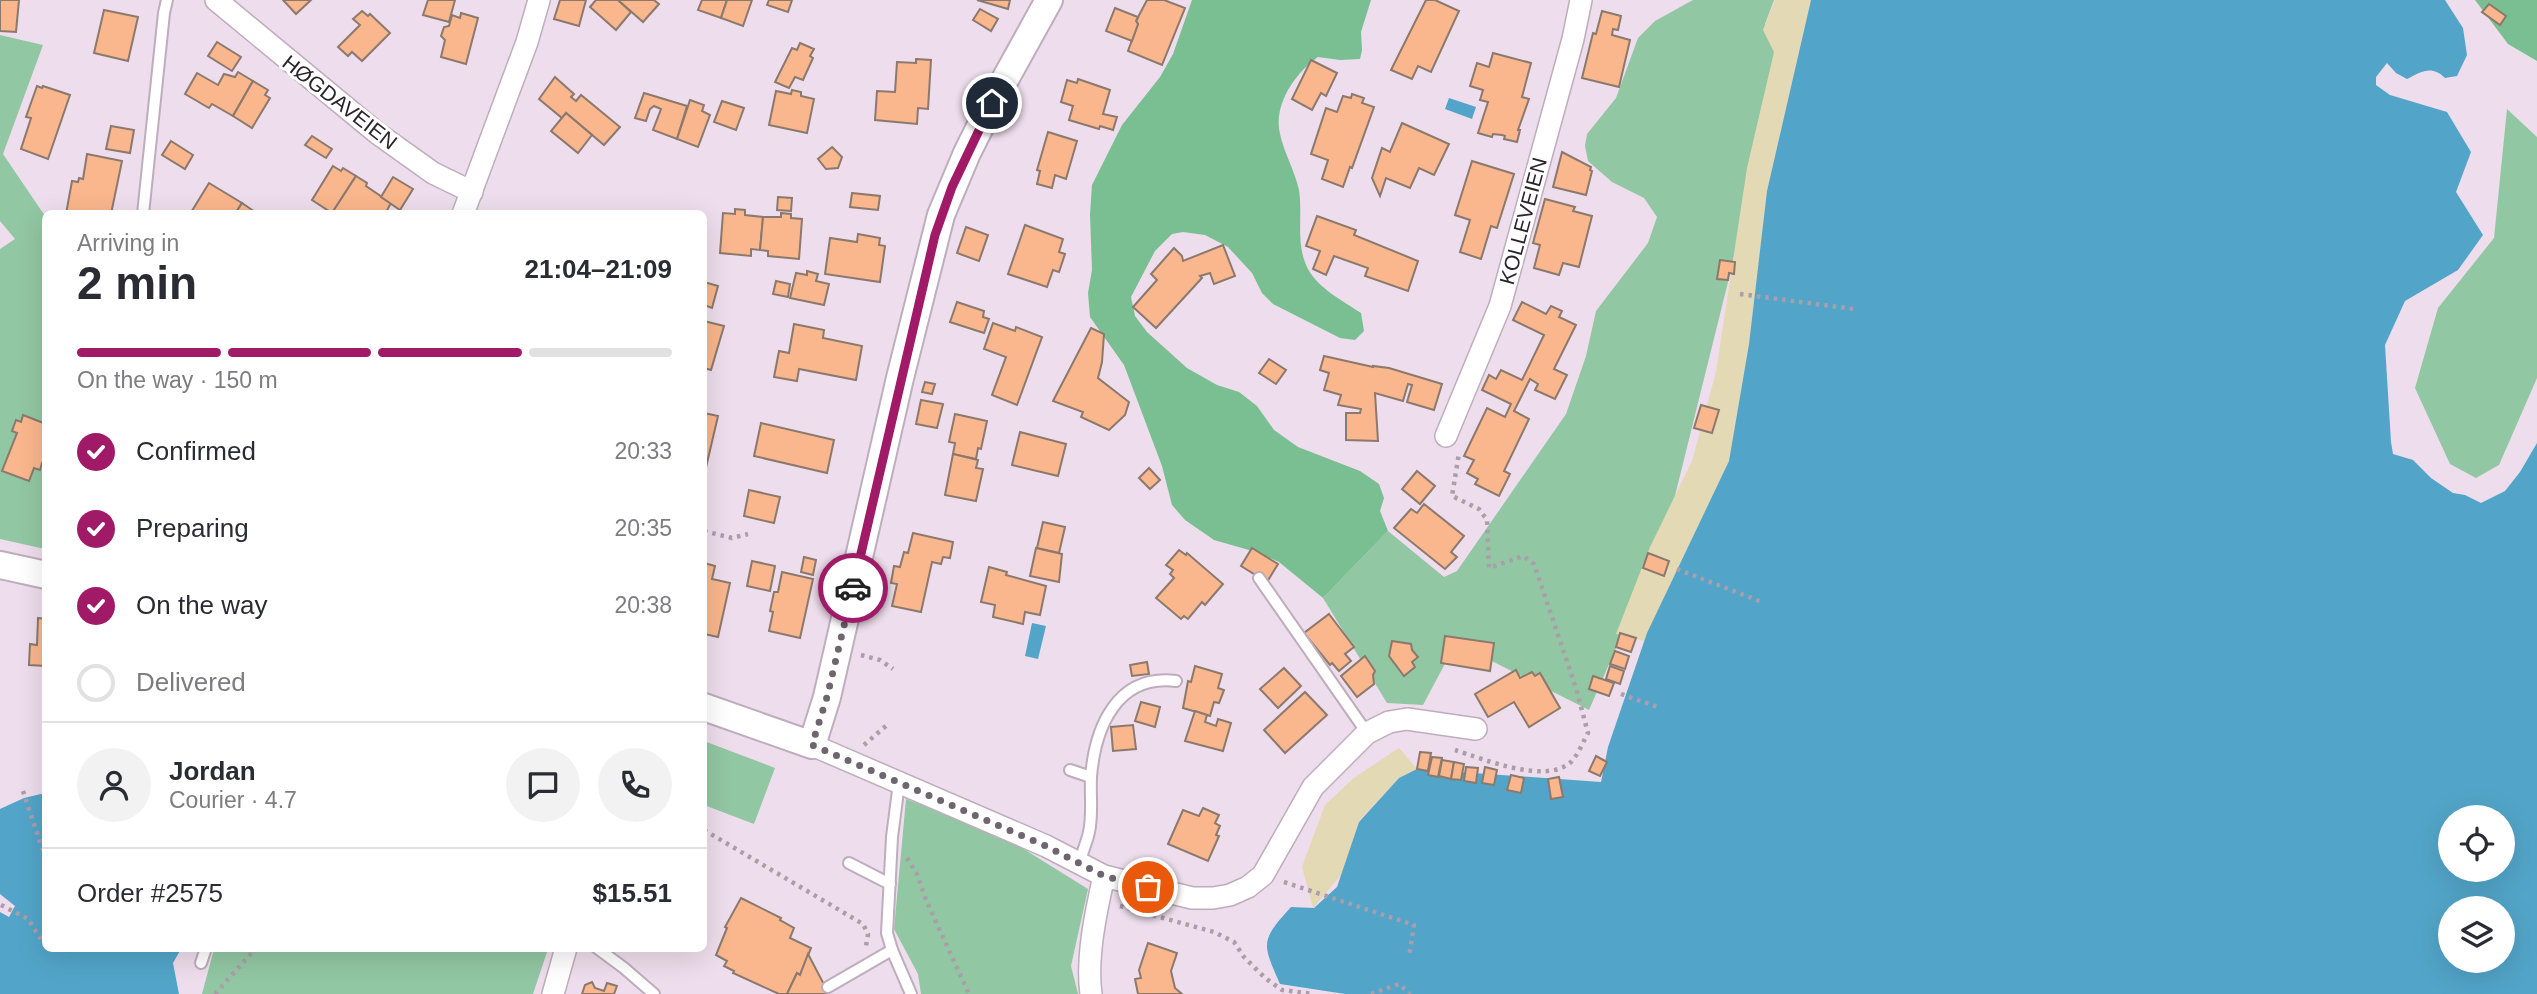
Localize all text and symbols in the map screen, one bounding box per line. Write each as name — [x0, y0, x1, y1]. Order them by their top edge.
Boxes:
street label: HØGDAVEIEN — [278, 50, 402, 154]
pin — [962, 73, 1022, 133]
icon: home — [973, 84, 1011, 122]
street label: KOLLEVEIEN — [1495, 155, 1551, 287]
text: Arriving in — [77, 230, 179, 256]
text: 21:04–21:09 — [525, 254, 672, 284]
text: 2 min — [77, 257, 197, 309]
text: On the way · 150 m — [77, 367, 278, 393]
icon: check — [77, 433, 115, 471]
text: Confirmed — [136, 436, 256, 466]
text: 20:33 — [614, 438, 672, 464]
icon: check — [77, 510, 115, 548]
text: Preparing — [136, 513, 249, 543]
text: 20:35 — [614, 515, 672, 541]
courier — [818, 553, 888, 623]
icon: car — [834, 569, 872, 607]
icon: check — [77, 587, 115, 625]
text: On the way — [136, 590, 268, 620]
text: 20:38 — [614, 592, 672, 618]
text: Delivered — [136, 667, 246, 697]
button: person — [77, 748, 151, 822]
button: chat — [506, 748, 580, 822]
button: phone — [598, 748, 672, 822]
text: Jordan — [169, 756, 256, 786]
text: Courier · 4.7 — [169, 787, 297, 813]
map controls — [2438, 805, 2515, 973]
button: locate — [2438, 805, 2515, 882]
pin — [1118, 857, 1178, 917]
icon: bag — [1129, 868, 1167, 906]
text: Order #2575 — [77, 878, 223, 908]
text: $15.51 — [592, 878, 672, 908]
button: layers — [2438, 896, 2515, 973]

